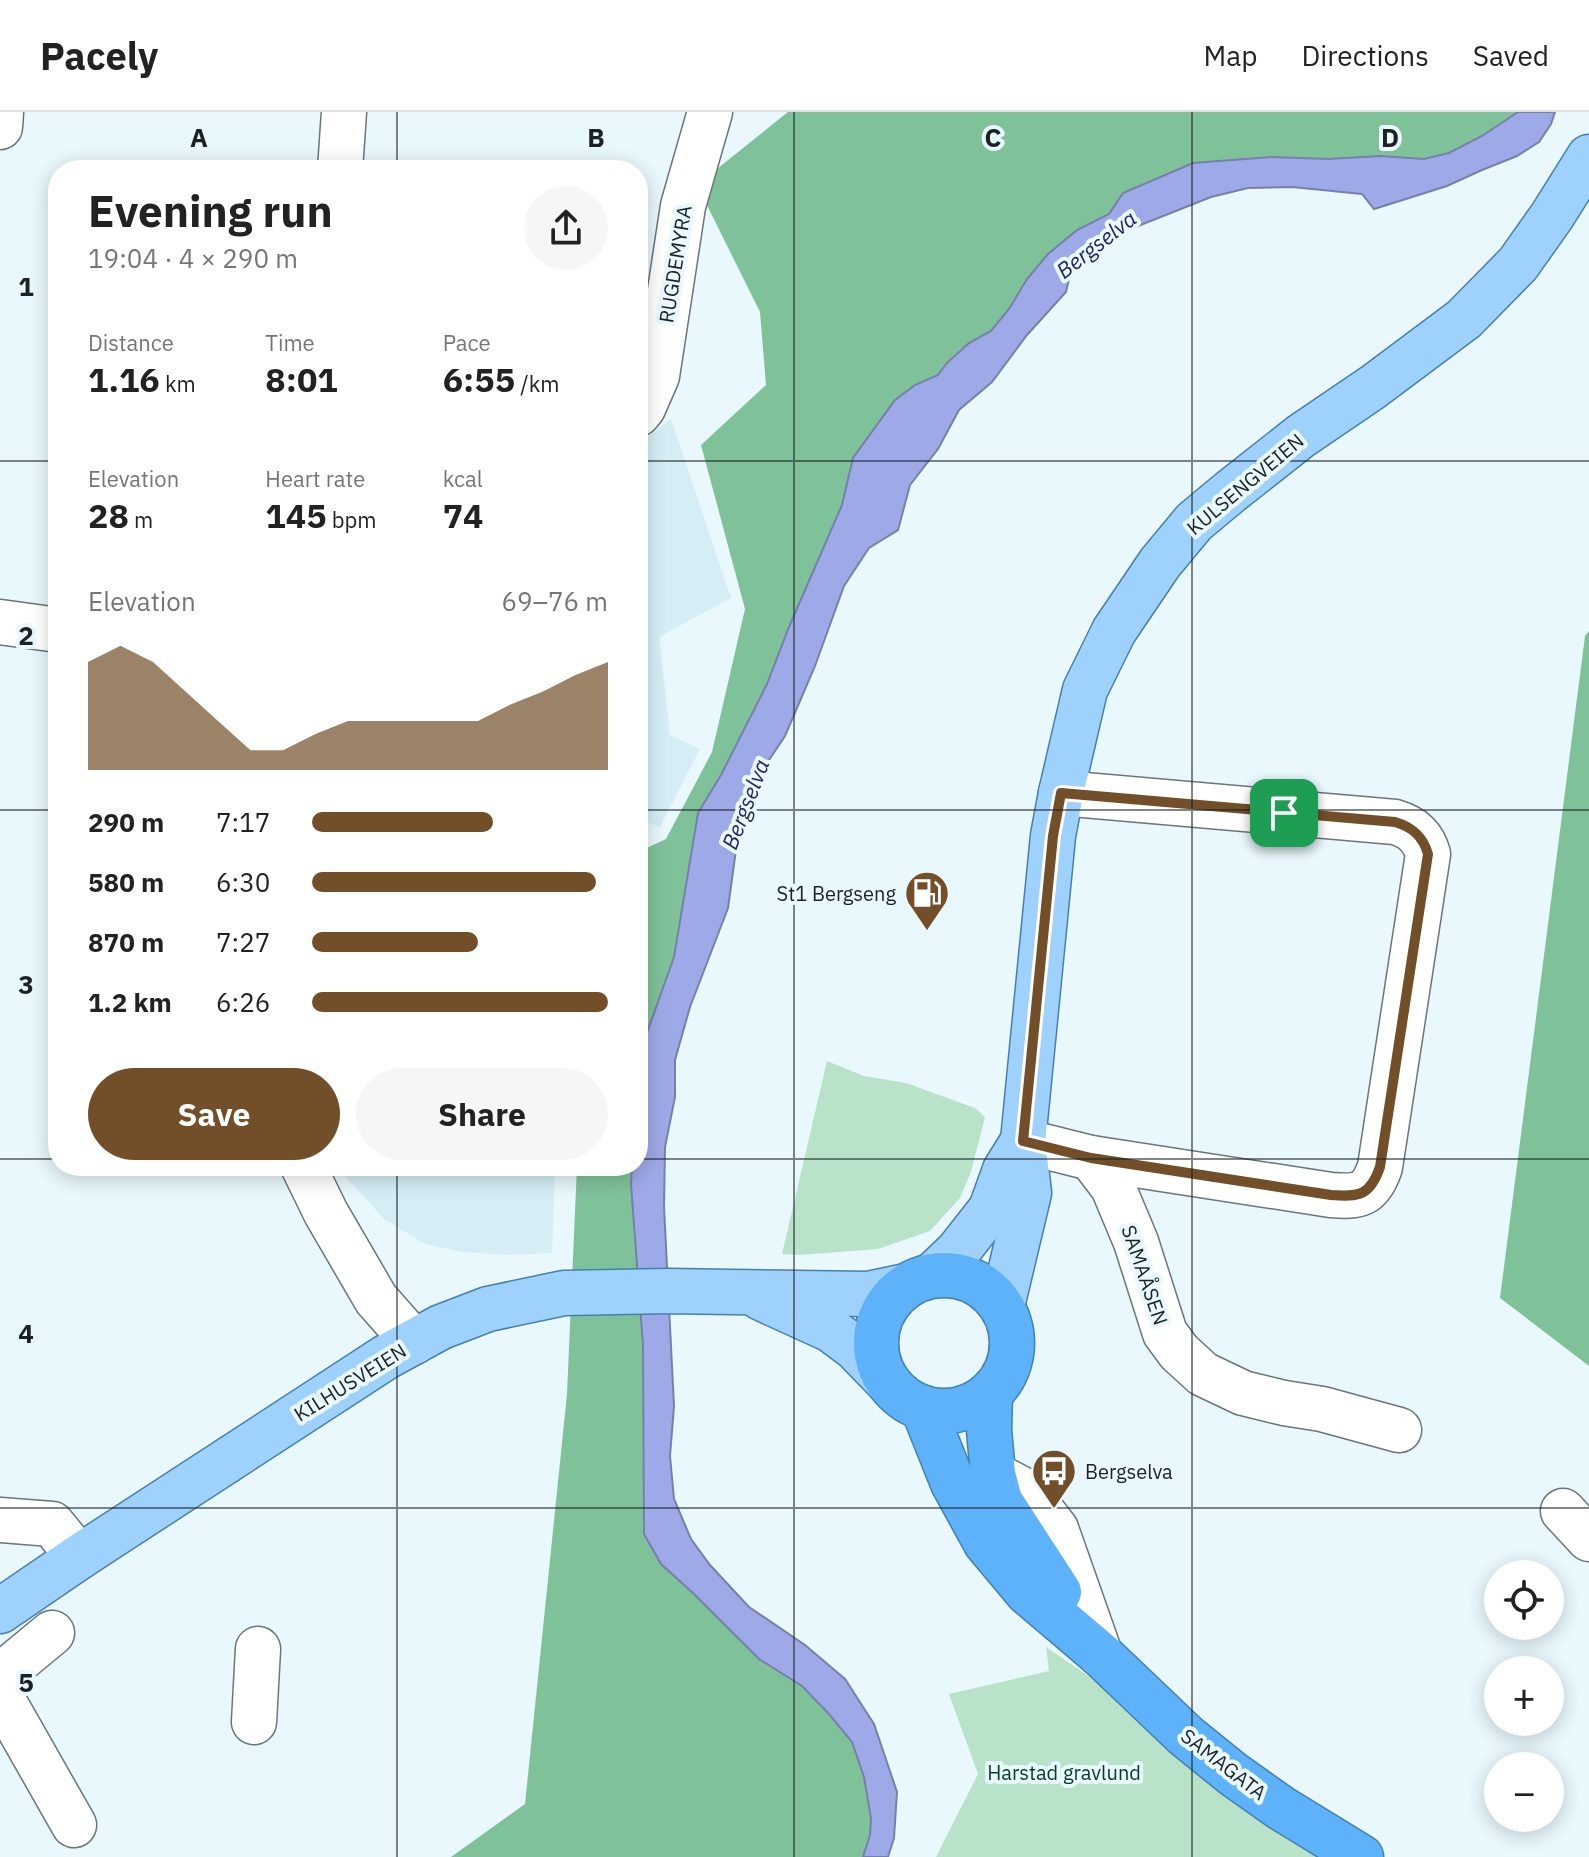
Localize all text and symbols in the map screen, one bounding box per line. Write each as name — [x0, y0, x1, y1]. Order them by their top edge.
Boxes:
text: Pacely — [40, 31, 158, 80]
text: Map — [1203, 37, 1257, 74]
text: Directions — [1301, 37, 1429, 74]
text: Saved — [1473, 37, 1549, 74]
text: A — [190, 120, 208, 154]
text: B — [587, 120, 605, 154]
text: C — [985, 120, 1002, 154]
text: D — [1381, 120, 1399, 154]
text: Evening run — [88, 182, 333, 239]
button: share — [524, 186, 608, 270]
street label: RUGDEMYRA — [652, 203, 698, 325]
water label: Bergselva — [1050, 204, 1142, 284]
text: 19:04 · 4 × 290 m — [88, 241, 298, 275]
text: 1 — [18, 269, 34, 303]
text: Distance — [88, 328, 174, 357]
text: Time — [265, 328, 315, 357]
text: Pace — [443, 328, 491, 357]
text: 1.16 — [88, 357, 160, 401]
text: 8:01 — [265, 357, 338, 401]
text: 6:55 — [443, 357, 515, 401]
text: km — [160, 369, 196, 398]
text: /km — [515, 369, 560, 398]
street label: KULSENGVEIEN — [1181, 427, 1309, 541]
text: Elevation — [88, 464, 179, 493]
text: Heart rate — [265, 464, 365, 493]
text: kcal — [443, 464, 483, 493]
text: 28 — [88, 493, 129, 537]
text: 145 — [265, 493, 327, 537]
text: 74 — [443, 493, 483, 537]
text: m — [129, 505, 153, 534]
text: bpm — [327, 505, 376, 534]
text: Elevation — [88, 584, 196, 618]
text: 69–76 m — [501, 584, 608, 618]
text: 2 — [18, 618, 34, 652]
water label: Bergselva — [715, 755, 775, 853]
pin — [1250, 779, 1318, 847]
icon: arrive — [1262, 791, 1306, 835]
text: 290 m — [88, 805, 164, 839]
text: 7:17 — [216, 805, 270, 839]
text: 580 m — [88, 865, 164, 899]
text: 6:30 — [216, 865, 270, 899]
fuel station icon: St1 Bergseng — [903, 869, 951, 932]
place label: St1 Bergseng — [777, 880, 896, 907]
text: 870 m — [88, 925, 164, 959]
text: 7:27 — [216, 925, 270, 959]
text: 3 — [18, 967, 34, 1001]
text: 1.2 km — [88, 985, 172, 1019]
text: 6:26 — [216, 985, 270, 1019]
button: Save — [88, 1068, 340, 1160]
button: Share — [356, 1068, 608, 1160]
street label: SAMAÅSEN — [1115, 1221, 1175, 1329]
text: 4 — [18, 1316, 34, 1350]
street label: KILHUSVEIEN — [289, 1337, 411, 1427]
bus stop icon: Bergselva — [1030, 1447, 1078, 1510]
place label: Bergselva — [1085, 1458, 1173, 1485]
map controls — [1484, 1560, 1564, 1832]
button: locate — [1484, 1560, 1564, 1640]
button: + — [1484, 1656, 1564, 1736]
text: 5 — [18, 1665, 34, 1699]
street label: SAMAGATA — [1176, 1722, 1272, 1806]
button: − — [1484, 1752, 1564, 1832]
park label: Harstad gravlund — [987, 1759, 1141, 1786]

